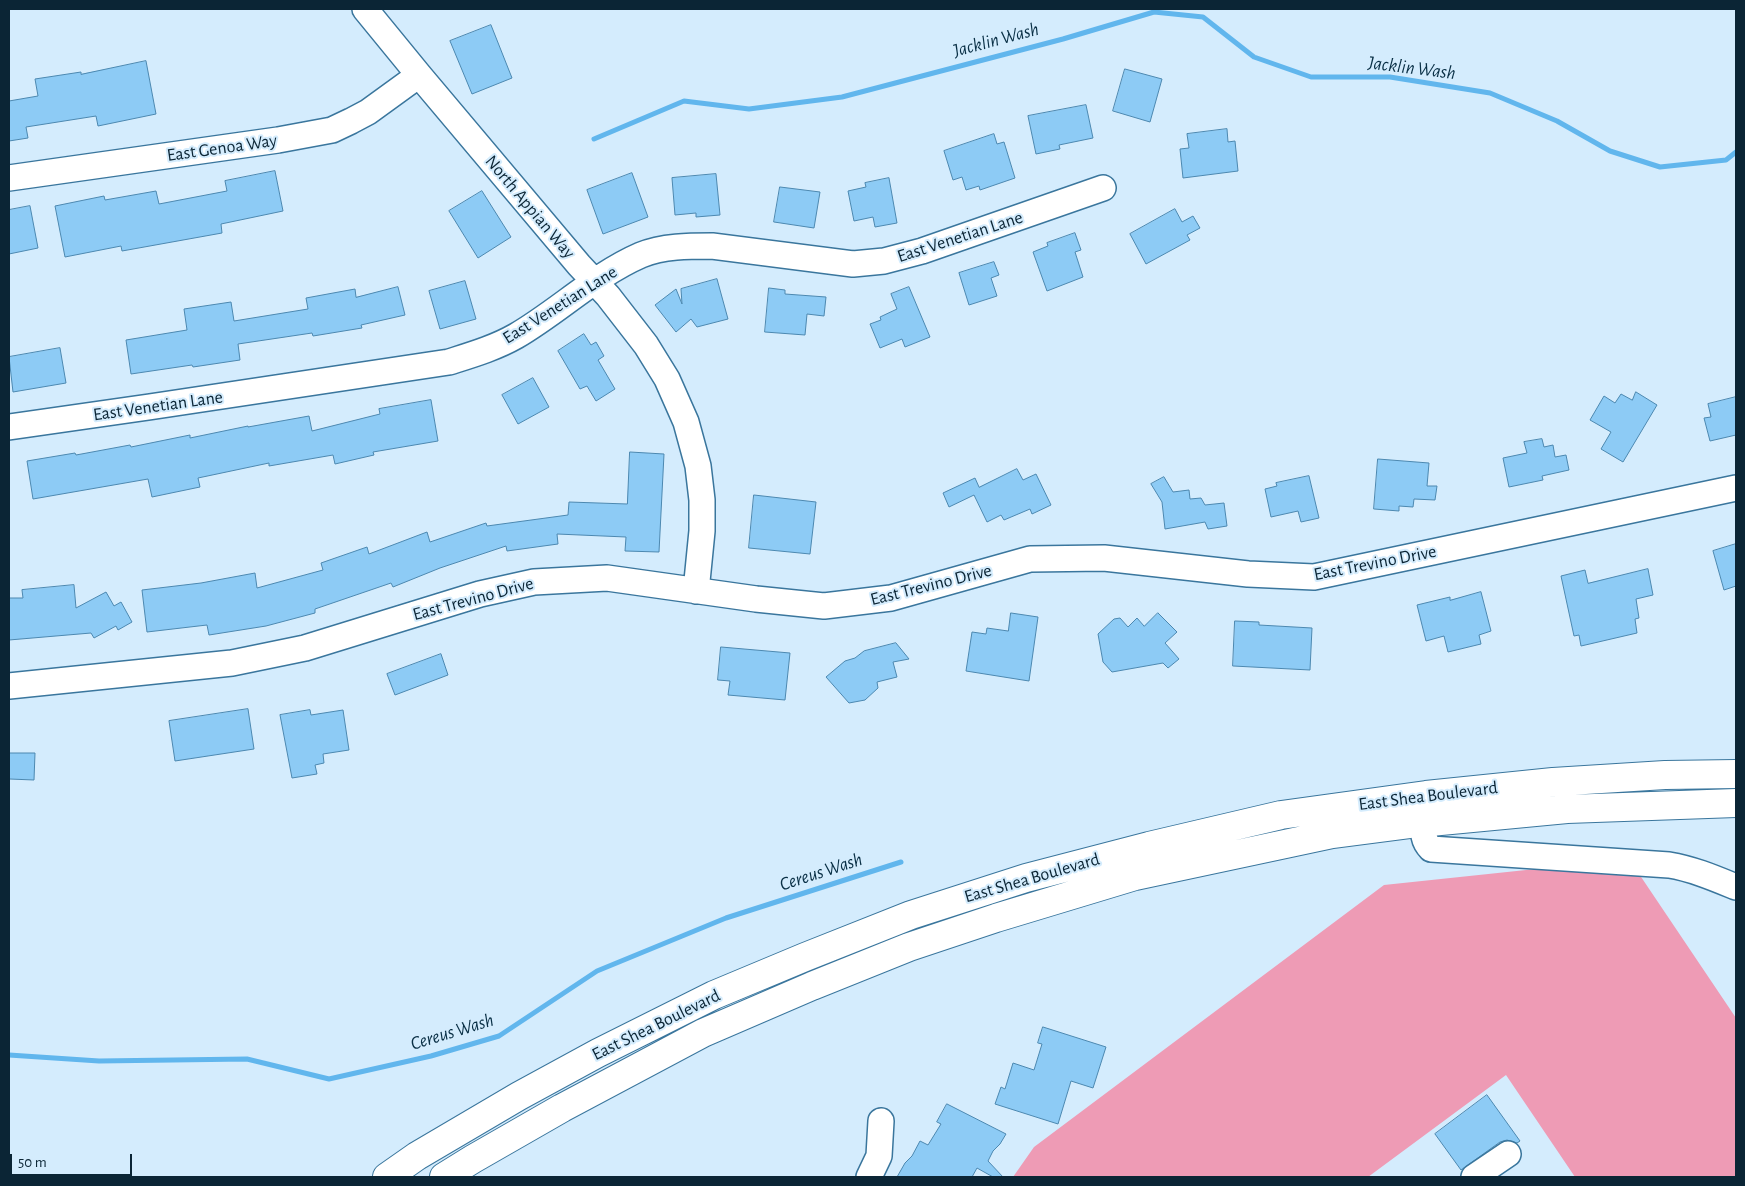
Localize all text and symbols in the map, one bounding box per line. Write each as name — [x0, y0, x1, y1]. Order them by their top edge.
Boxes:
water label: Jacklin Wash — [951, 18, 1041, 62]
water label: Jacklin Wash — [1367, 51, 1457, 85]
street label: East Genoa Way — [166, 130, 278, 166]
street label: North Appian Way — [480, 151, 580, 263]
street label: East Venetian Lane — [894, 206, 1026, 268]
street label: East Venetian Lane — [499, 261, 621, 349]
street label: East Venetian Lane — [92, 386, 224, 426]
street label: East Trevino Drive — [1312, 541, 1438, 585]
street label: East Trevino Drive — [868, 559, 994, 611]
street label: East Trevino Drive — [410, 572, 536, 626]
street label: East Shea Boulevard — [1357, 777, 1499, 815]
water label: Cereus Wash — [777, 848, 865, 896]
street label: East Shea Boulevard — [962, 848, 1102, 908]
street label: East Shea Boulevard — [588, 985, 724, 1065]
water label: Cereus Wash — [408, 1009, 496, 1055]
scale bar — [12, 1144, 135, 1176]
text: 50 m — [18, 1155, 47, 1170]

